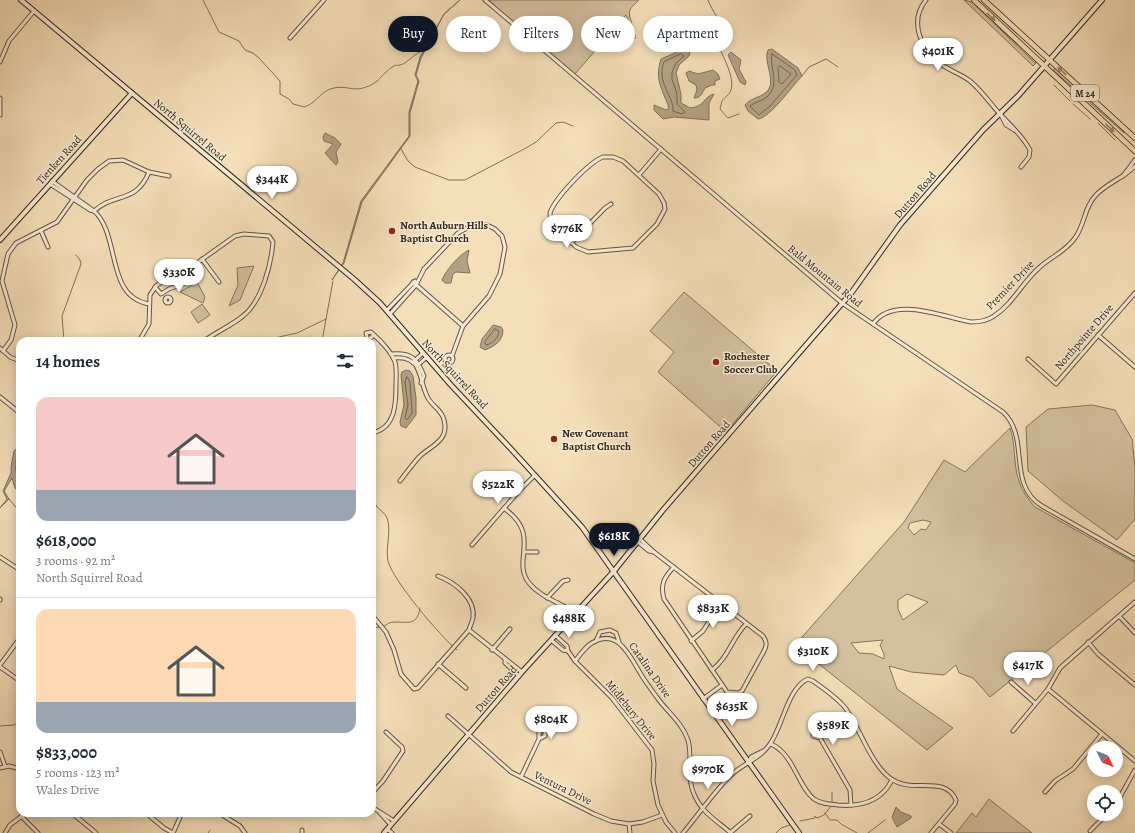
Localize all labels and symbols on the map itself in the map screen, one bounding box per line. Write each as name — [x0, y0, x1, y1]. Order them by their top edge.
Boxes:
one-way arrow — [986, 12, 997, 21]
pin: $401K — [910, 38, 966, 72]
one-way arrow — [1057, 67, 1066, 76]
road number: M 24 — [1071, 85, 1099, 101]
street label: North Squirrel Road — [151, 95, 230, 165]
one-way arrow — [1105, 123, 1115, 133]
street label: Tienken Road — [33, 132, 85, 188]
pin: $344K — [244, 166, 300, 200]
street label: Dutton Road — [890, 168, 940, 222]
pin: $776K — [539, 215, 595, 249]
place label: North Auburn Hills Baptist Church — [400, 218, 489, 246]
marker: North Auburn Hills Baptist Church — [387, 226, 397, 236]
street label: Bald Mountain Road — [785, 241, 866, 311]
street label: Premier Drive — [983, 257, 1037, 313]
pin: $330K — [151, 259, 207, 293]
street label: Northpointe Drive — [1051, 301, 1117, 373]
street label: North Squirrel Road — [419, 336, 491, 412]
place label: Rochester Soccer Club — [724, 349, 778, 377]
marker: Rochester Soccer Club — [711, 357, 721, 367]
street label: Dutton Road — [684, 417, 734, 471]
place label: New Covenant Baptist Church — [562, 426, 631, 454]
marker: New Covenant Baptist Church — [549, 434, 559, 444]
pin: $522K — [470, 471, 526, 505]
pin: $618K — [586, 523, 642, 557]
pin: $833K — [685, 595, 741, 629]
pin: $488K — [541, 605, 597, 639]
pin: $310K — [785, 638, 841, 672]
street label: Catalina Drive — [625, 639, 675, 701]
pin: $417K — [1000, 652, 1056, 686]
street label: Dutton Road — [471, 662, 521, 716]
street label: Midlebury Drive — [602, 677, 660, 743]
pin: $635K — [704, 693, 760, 727]
pin: $804K — [523, 706, 579, 740]
pin: $589K — [805, 712, 861, 746]
north arrow — [1087, 741, 1123, 777]
pin: $970K — [680, 756, 736, 790]
street label: Ventura Drive — [531, 767, 594, 808]

